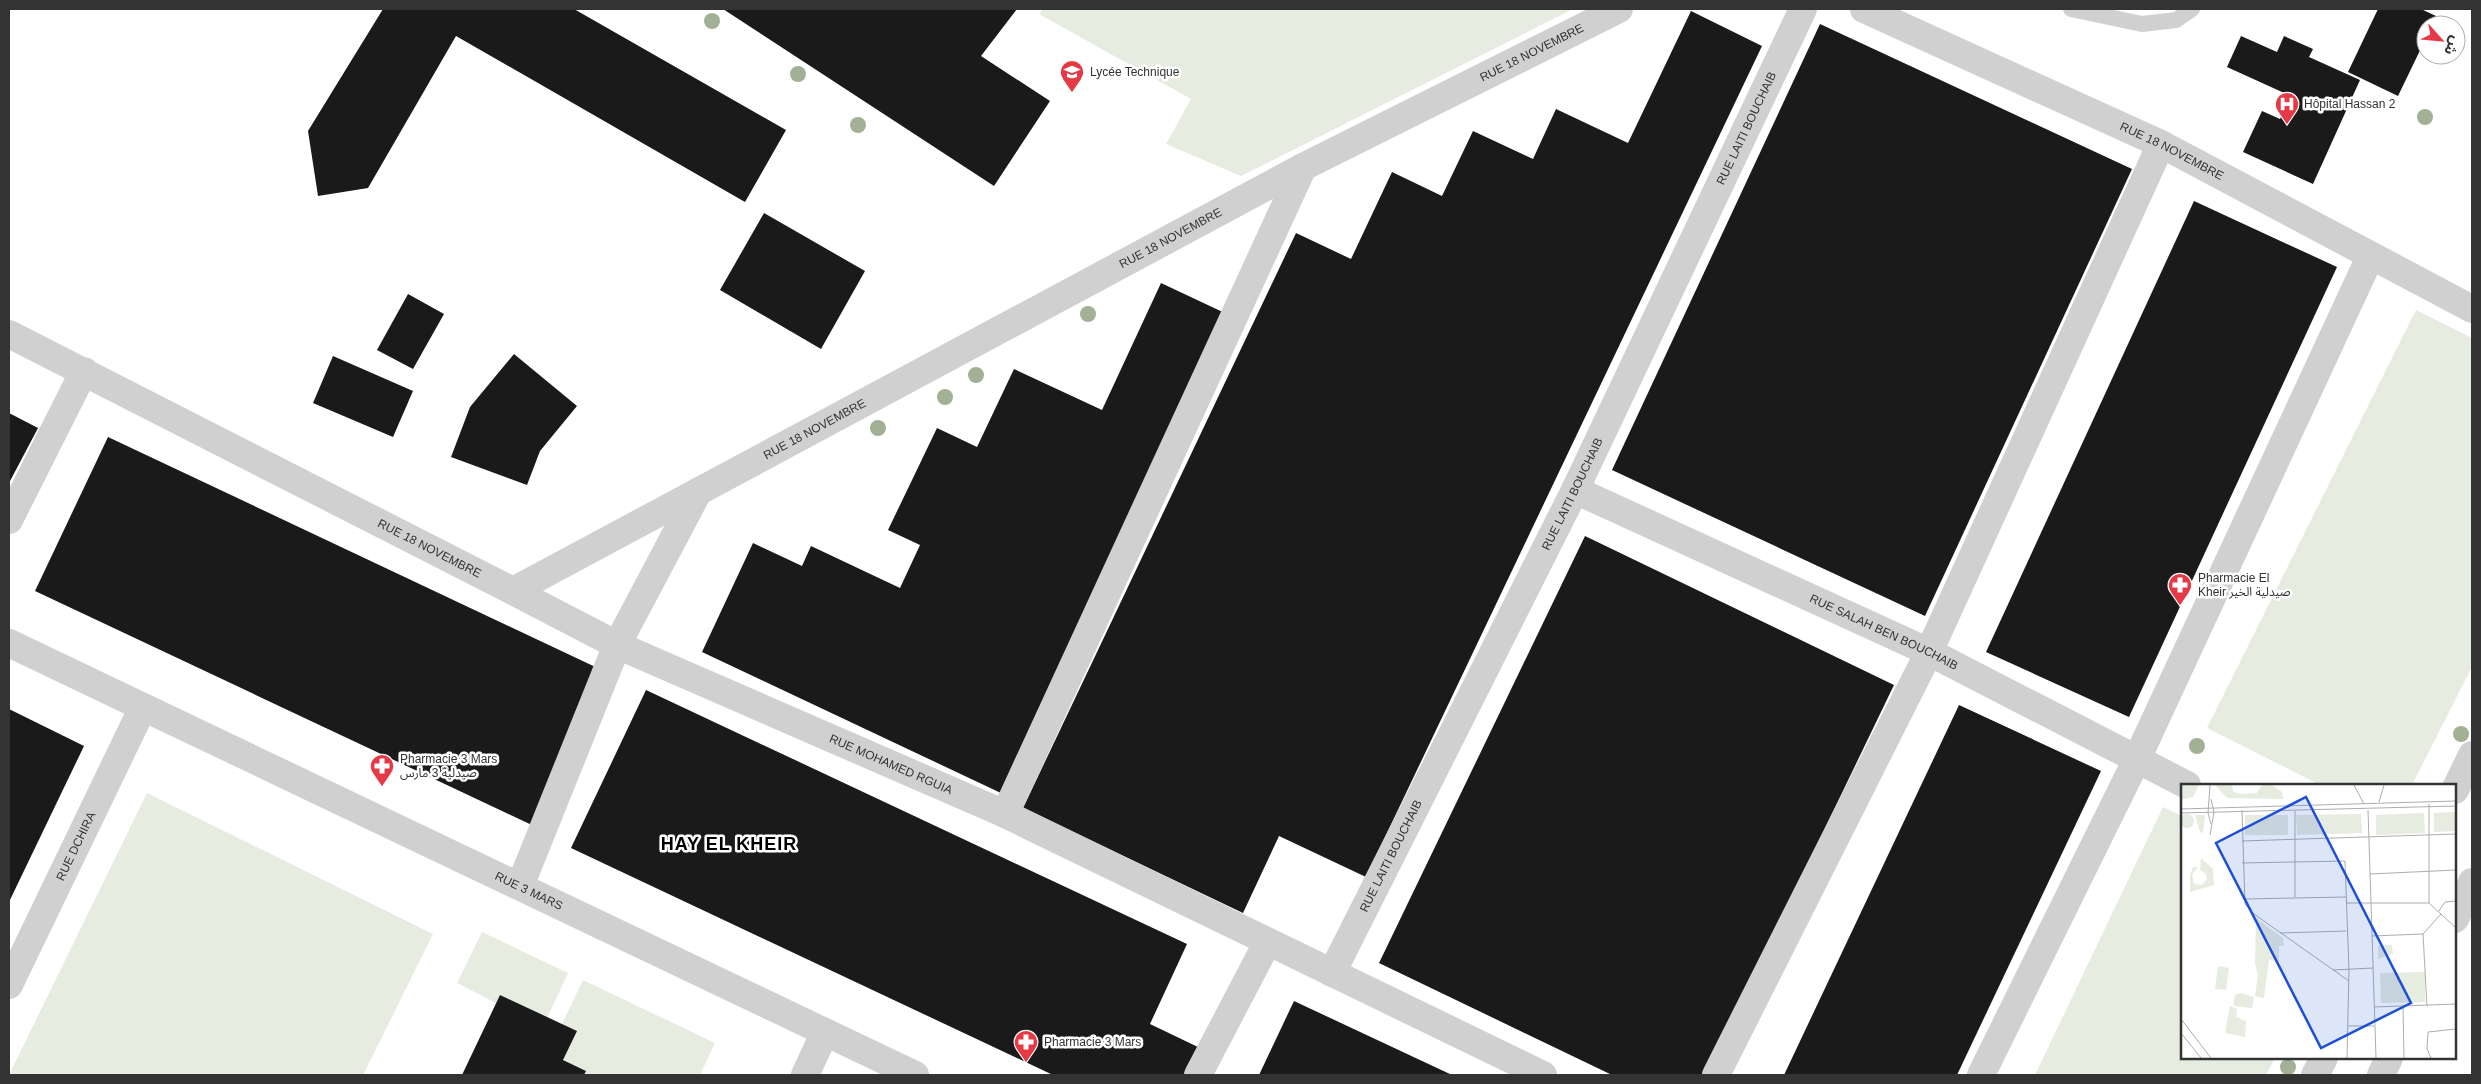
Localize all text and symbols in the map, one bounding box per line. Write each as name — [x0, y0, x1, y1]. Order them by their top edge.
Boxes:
north arrow — [2416, 15, 2466, 65]
street label: RUE 18 NOVEMBRE — [1477, 21, 1586, 84]
text: ش — [2441, 34, 2464, 58]
school or university icon: Lycée Technique — [1059, 59, 1085, 93]
place label: Lycée Technique — [1090, 65, 1180, 79]
street label: RUE LAITI BOUCHAIB — [1714, 69, 1779, 187]
hospital icon: Hôpital Hassan 2 — [2274, 91, 2300, 125]
place label: Hôpital Hassan 2 — [2304, 97, 2396, 111]
street label: RUE 18 NOVEMBRE — [2118, 119, 2226, 183]
street label: RUE 18 NOVEMBRE — [1117, 205, 1224, 271]
street label: RUE 18 NOVEMBRE — [761, 396, 868, 462]
street label: RUE LAITI BOUCHAIB — [1539, 435, 1606, 553]
street label: RUE 18 NOVEMBRE — [375, 516, 484, 581]
place label: Pharmacie El Kheir صيدلية الخير — [2198, 571, 2291, 599]
pharmacy icon: Pharmacie El Kheir صيدلية الخير — [2167, 572, 2193, 606]
street label: RUE SALAH BEN BOUCHAIB — [1807, 591, 1960, 673]
street label: RUE MOHAMED RGUIA — [827, 731, 955, 797]
place label: Pharmacie 3 Mars صيدلية 3 مارس — [400, 752, 497, 780]
pharmacy icon: Pharmacie 3 Mars صيدلية 3 مارس — [369, 753, 395, 787]
inset map — [2181, 784, 2456, 1059]
street label: RUE LAITI BOUCHAIB — [1357, 798, 1425, 914]
street label: RUE DCHIRA — [53, 810, 98, 883]
district label: HAY EL KHEIR — [661, 834, 797, 854]
street label: RUE 3 MARS — [493, 869, 565, 913]
pharmacy icon: Pharmacie 3 Mars — [1013, 1029, 1039, 1063]
place label: Pharmacie 3 Mars — [1044, 1035, 1141, 1049]

